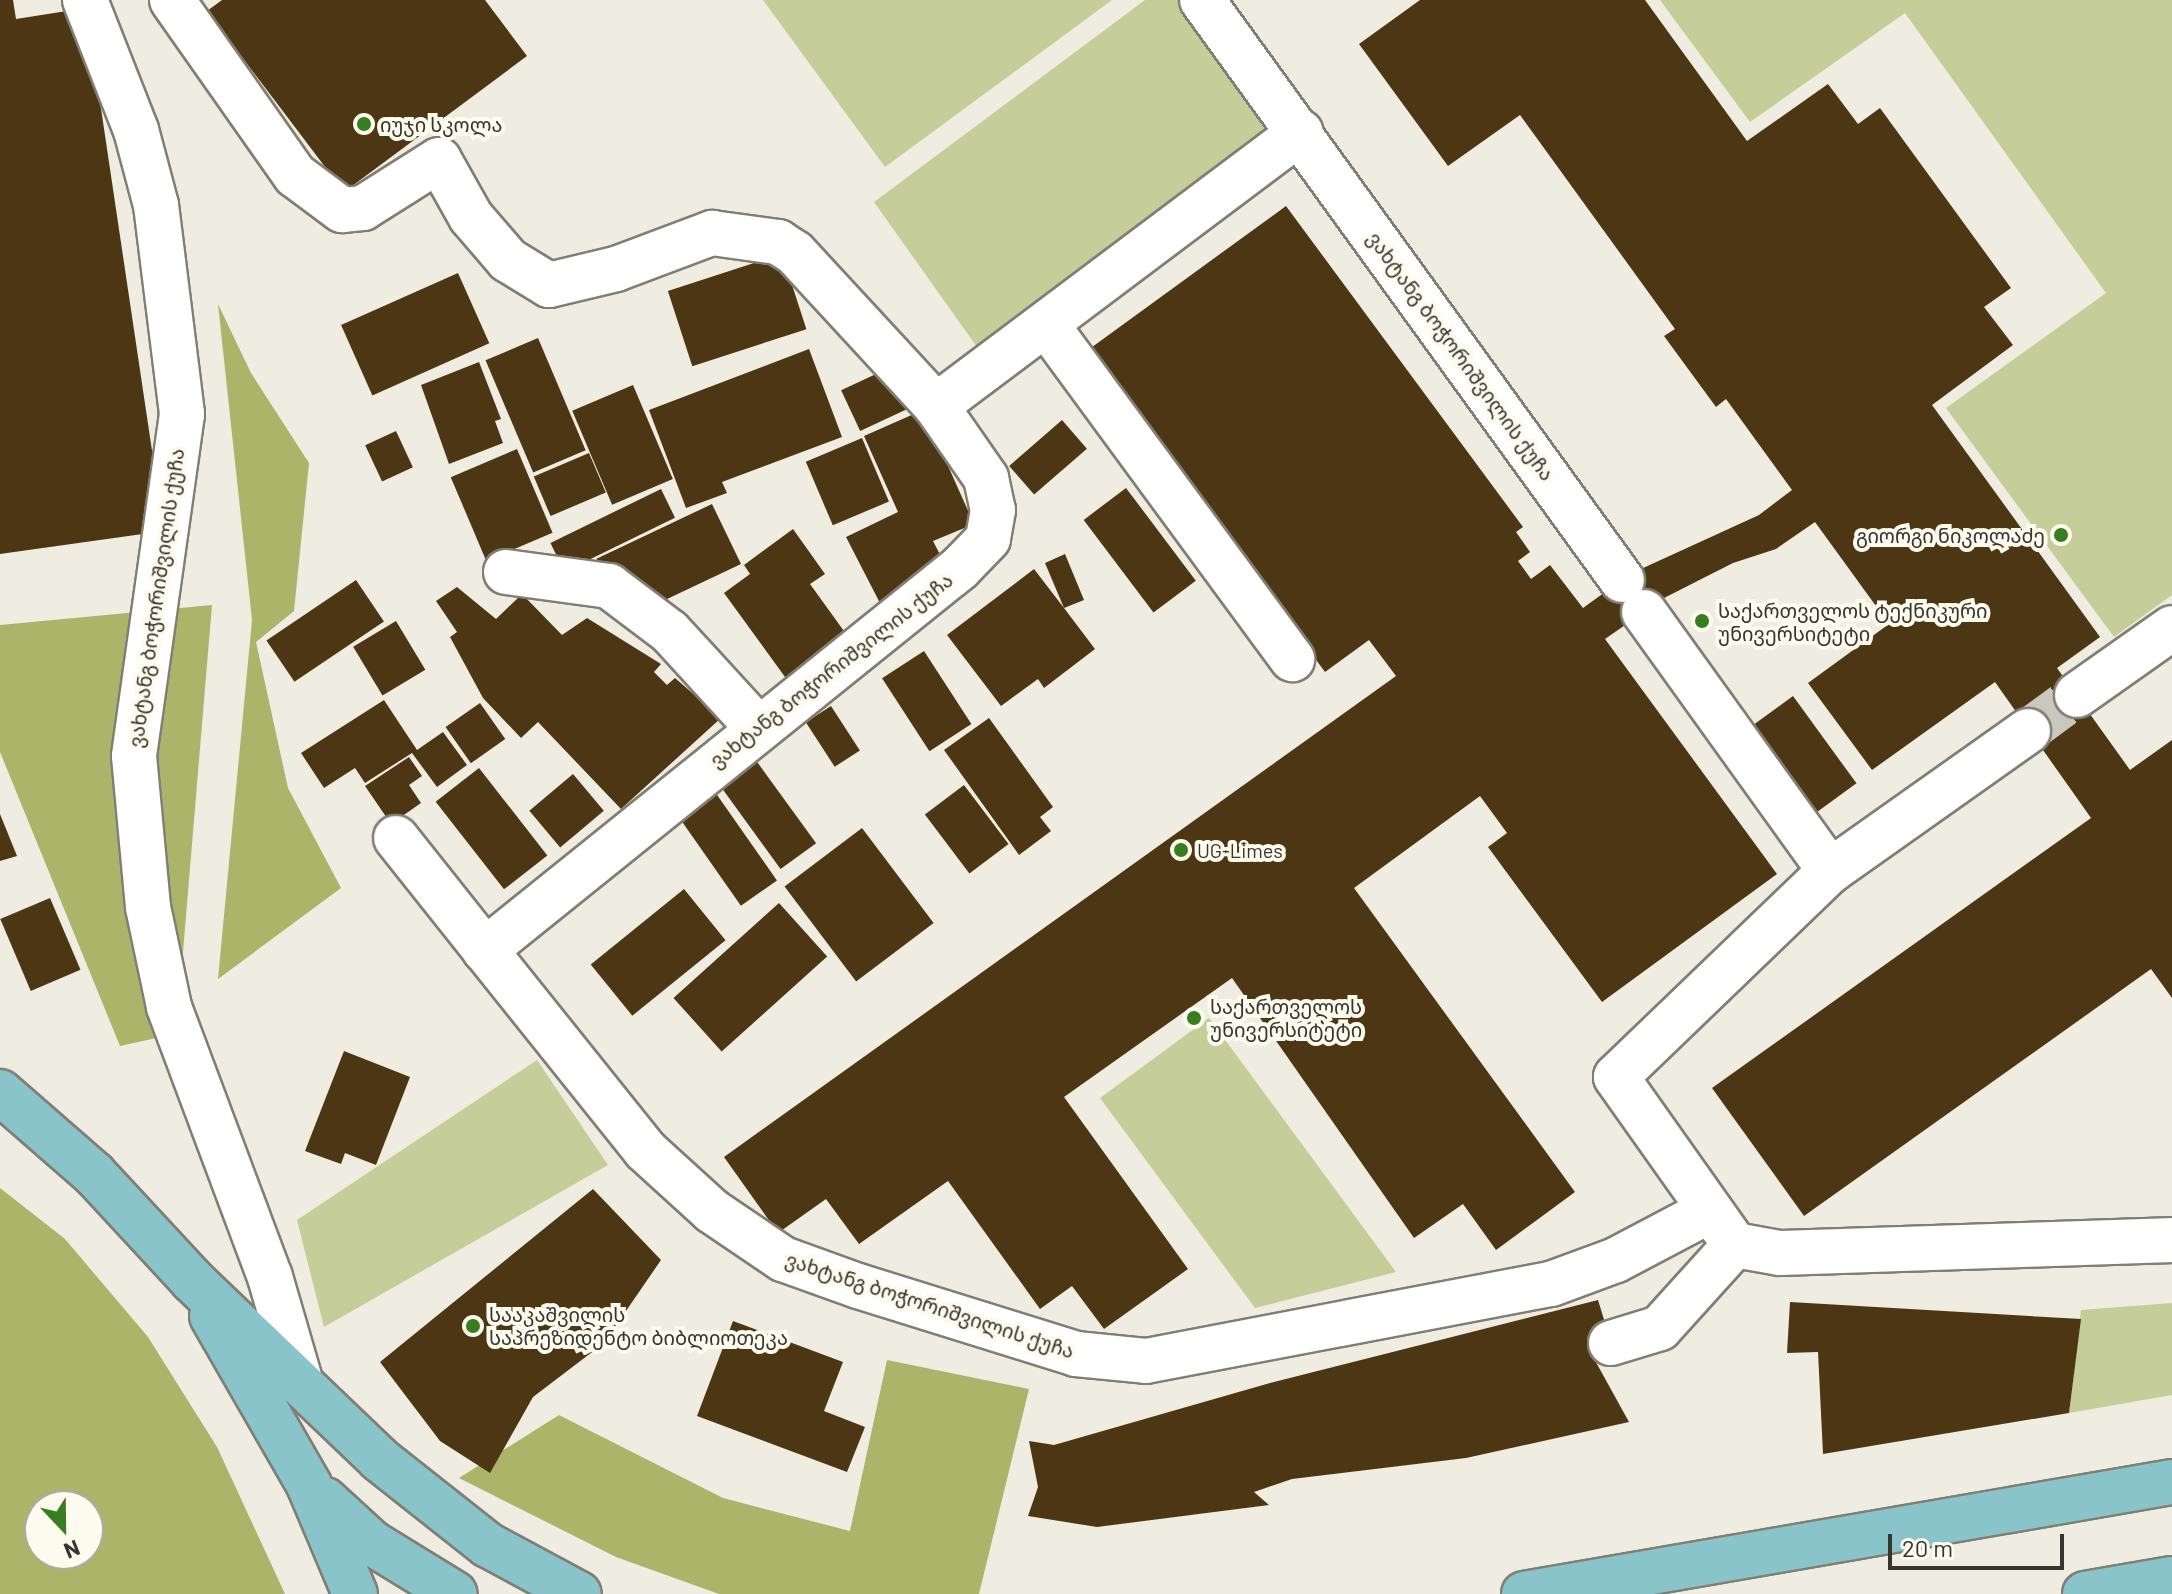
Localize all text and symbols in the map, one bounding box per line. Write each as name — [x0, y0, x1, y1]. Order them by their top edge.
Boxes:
place label: იუჯი სკოლა — [380, 112, 502, 136]
marker: იუჯი სკოლა — [355, 115, 373, 133]
street label: ვახტანგ ბოჭორიშვილის ქუჩა — [1363, 227, 1559, 485]
street label: ვახტანგ ბოჭორიშვილის ქუჩა — [123, 447, 189, 749]
place label: გიორგი ნიკოლაძე — [1856, 523, 2045, 547]
marker: გიორგი ნიკოლაძე — [2052, 526, 2070, 544]
street label: ვახტანგ ბოჭორიშვილის ქუჩა — [705, 568, 957, 772]
place label: საქართველოს ტექნიკური უნივერსიტეტი — [1718, 598, 1988, 645]
marker: საქართველოს ტექნიკური უნივერსიტეტი — [1693, 612, 1711, 630]
place label: UG-Limes — [1197, 838, 1283, 862]
marker: UG-Limes — [1172, 841, 1190, 859]
place label: საქართველოს უნივერსიტეტი — [1210, 994, 1362, 1041]
marker: საქართველოს უნივერსიტეტი — [1185, 1009, 1203, 1027]
street label: ვახტანგ ბოჭორიშვილის ქუჩა — [783, 1247, 1077, 1363]
place label: სააკაშვილის საპრეზიდენტო ბიბლიოთეკა — [489, 1302, 788, 1349]
marker: სააკაშვილის საპრეზიდენტო ბიბლიოთეკა — [464, 1317, 482, 1335]
north arrow — [24, 1490, 104, 1570]
scale bar — [1892, 1518, 2068, 1568]
text: 20 m — [1902, 1533, 1953, 1562]
text: N — [61, 1536, 84, 1565]

